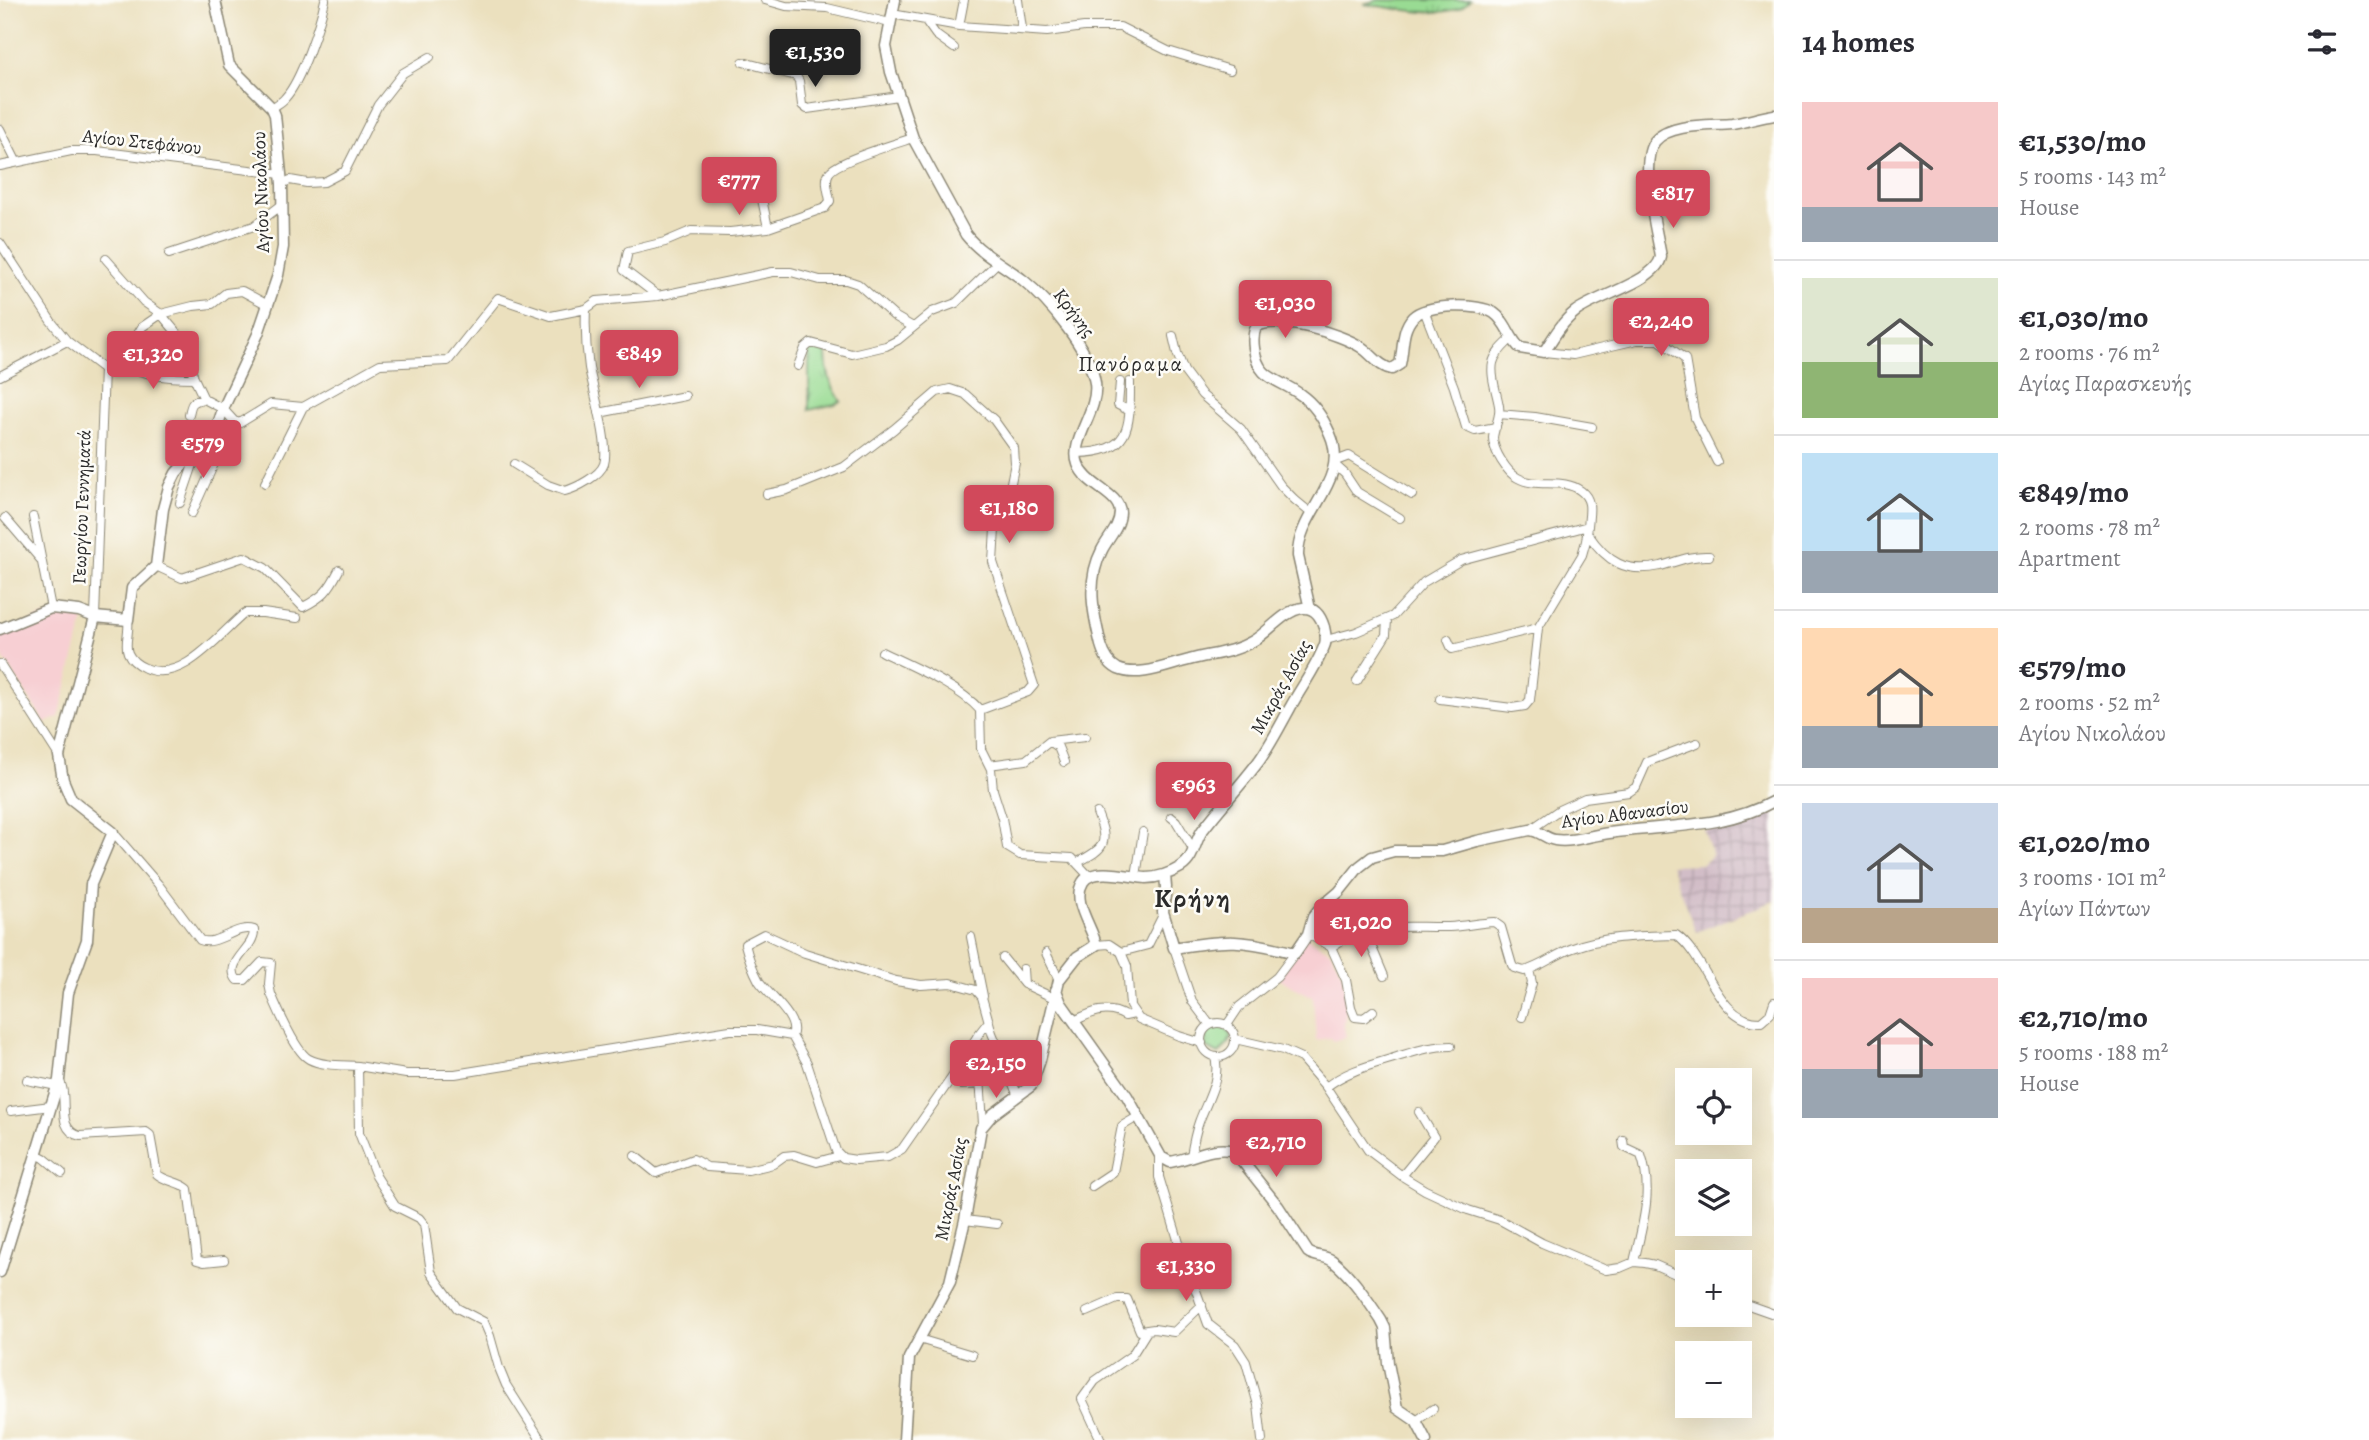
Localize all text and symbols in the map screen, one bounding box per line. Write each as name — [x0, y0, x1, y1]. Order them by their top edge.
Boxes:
text: 14 homes — [1802, 22, 1915, 62]
icon: filters — [2303, 23, 2341, 61]
pin: €1,530 — [758, 29, 872, 89]
text: €1,530 — [786, 36, 844, 67]
text: €1,530/mo — [2019, 121, 2146, 161]
street label: Αγίου Στεφάνου — [80, 123, 203, 161]
icon: home — [1858, 130, 1942, 214]
street label: Αγίου Νικολάου — [246, 131, 276, 254]
pin: €777 — [698, 158, 780, 217]
text: 5 rooms · 143 m² — [2019, 161, 2166, 192]
text: €777 — [718, 164, 760, 195]
pin: €817 — [1632, 170, 1714, 230]
text: €817 — [1652, 177, 1694, 208]
text: House — [2019, 192, 2079, 223]
pin: €1,030 — [1228, 280, 1342, 340]
street label: Κρήνης — [1047, 283, 1101, 343]
text: €1,030 — [1255, 287, 1315, 318]
text: €1,030/mo — [2019, 297, 2149, 337]
pin: €2,240 — [1604, 298, 1718, 358]
text: €2,240 — [1629, 305, 1693, 336]
icon: home — [1858, 306, 1942, 390]
pin: €849 — [598, 330, 680, 390]
pin: €1,320 — [96, 332, 210, 391]
text: €849 — [616, 337, 662, 368]
text: 2 rooms · 76 m² — [2019, 337, 2160, 368]
text: €1,320 — [123, 338, 183, 369]
district label: Πανόραμα — [1078, 350, 1184, 378]
text: Αγίας Παρασκευής — [2019, 368, 2192, 399]
pin: €579 — [162, 420, 244, 480]
text: €579 — [181, 427, 225, 458]
street label: Γεωργίου Γεννηματά — [66, 429, 98, 585]
text: €849/mo — [2019, 472, 2129, 512]
icon: home — [1858, 481, 1942, 565]
pin: €1,180 — [952, 486, 1066, 545]
text: €1,180 — [980, 492, 1038, 523]
text: 2 rooms · 78 m² — [2019, 512, 2160, 543]
text: Apartment — [2019, 543, 2121, 574]
street label: Μικράς Ασίας — [1244, 635, 1318, 739]
text: €579/mo — [2019, 647, 2126, 687]
icon: home — [1858, 656, 1942, 740]
text: 2 rooms · 52 m² — [2019, 687, 2160, 718]
text: Αγίου Νικολάου — [2019, 718, 2166, 749]
pin: €963 — [1153, 762, 1235, 822]
text: €963 — [1172, 769, 1216, 800]
street label: Αγίου Αθανασίου — [1559, 793, 1690, 835]
text: €1,020/mo — [2019, 822, 2150, 862]
icon: home — [1858, 831, 1942, 915]
text: 3 rooms · 101 m² — [2019, 862, 2166, 893]
district label: Κρήνη — [1154, 881, 1232, 916]
text: Αγίων Πάντων — [2019, 893, 2150, 924]
pin: €1,020 — [1304, 900, 1418, 959]
text: €1,020 — [1330, 906, 1392, 937]
text: €2,710/mo — [2019, 997, 2148, 1037]
icon: home — [1858, 1006, 1942, 1090]
text: 5 rooms · 188 m² — [2019, 1037, 2168, 1068]
pin: €2,150 — [939, 1040, 1053, 1100]
text: €2,150 — [966, 1047, 1026, 1078]
map controls — [1675, 1068, 1752, 1418]
button: locate — [1675, 1068, 1752, 1145]
text: House — [2019, 1068, 2079, 1099]
pin: €2,710 — [1219, 1120, 1333, 1179]
text: €2,710 — [1246, 1126, 1306, 1157]
street label: Μικράς Ασίας — [928, 1135, 974, 1243]
button: layers — [1675, 1159, 1752, 1236]
pin: €1,330 — [1129, 1244, 1243, 1303]
text: €1,330 — [1157, 1250, 1215, 1281]
button: + — [1675, 1250, 1752, 1327]
button: − — [1675, 1341, 1752, 1418]

